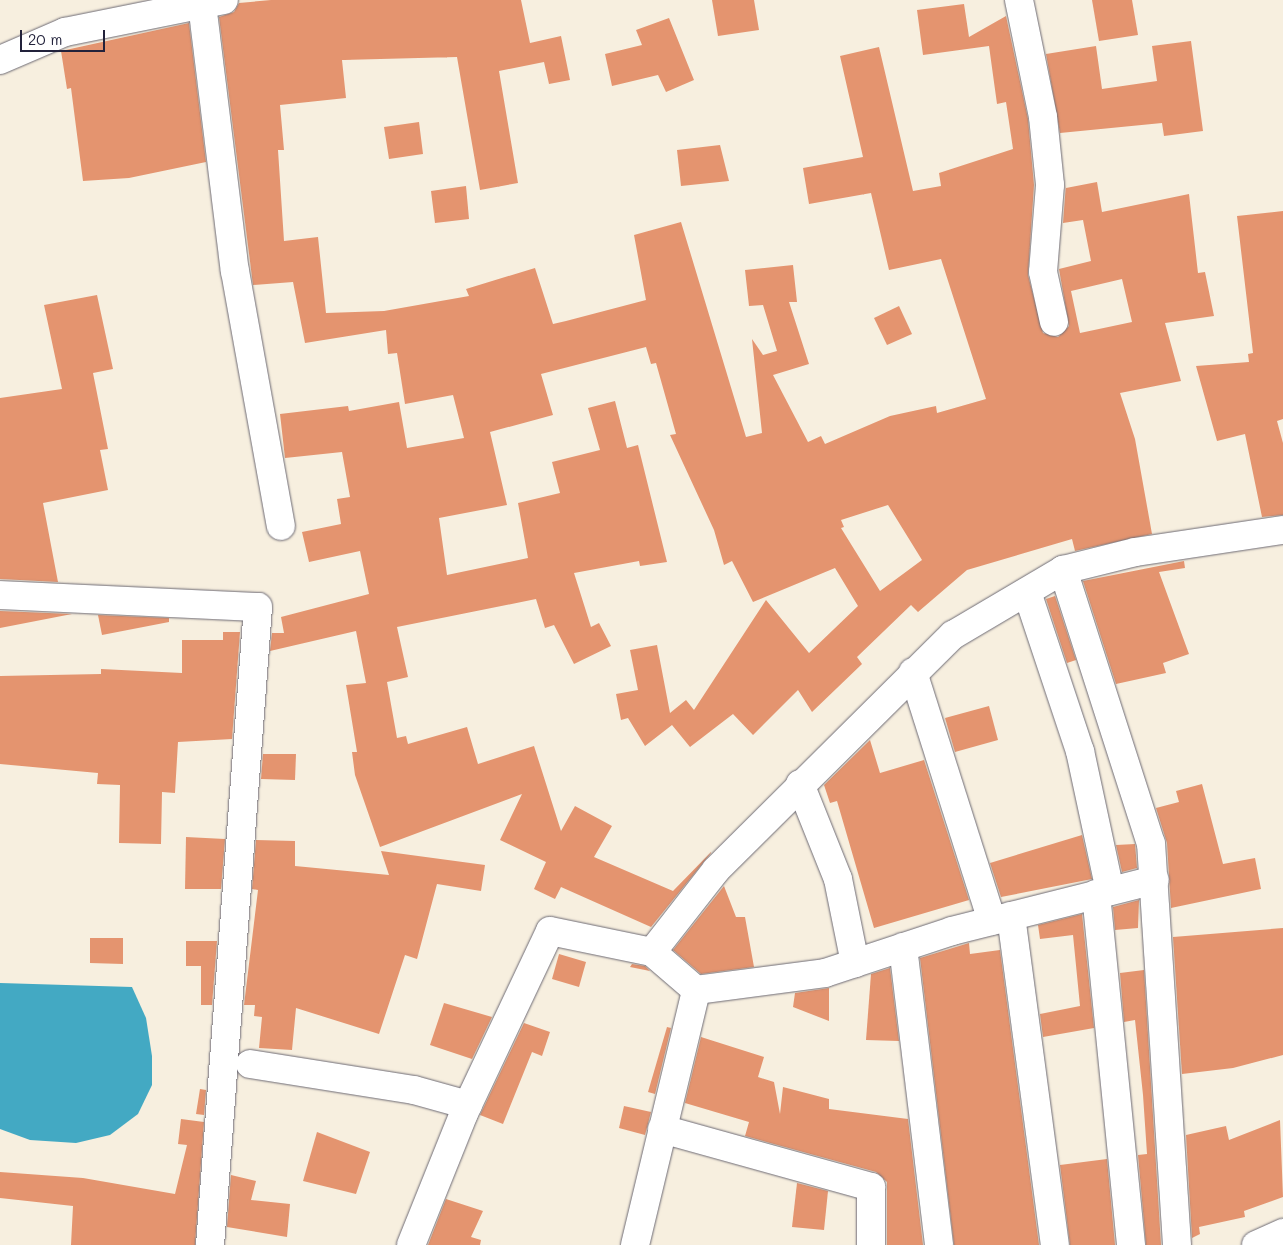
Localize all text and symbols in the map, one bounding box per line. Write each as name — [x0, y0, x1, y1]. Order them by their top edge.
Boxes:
scale bar — [22, 20, 108, 52]
text: 20 m — [28, 29, 62, 49]

